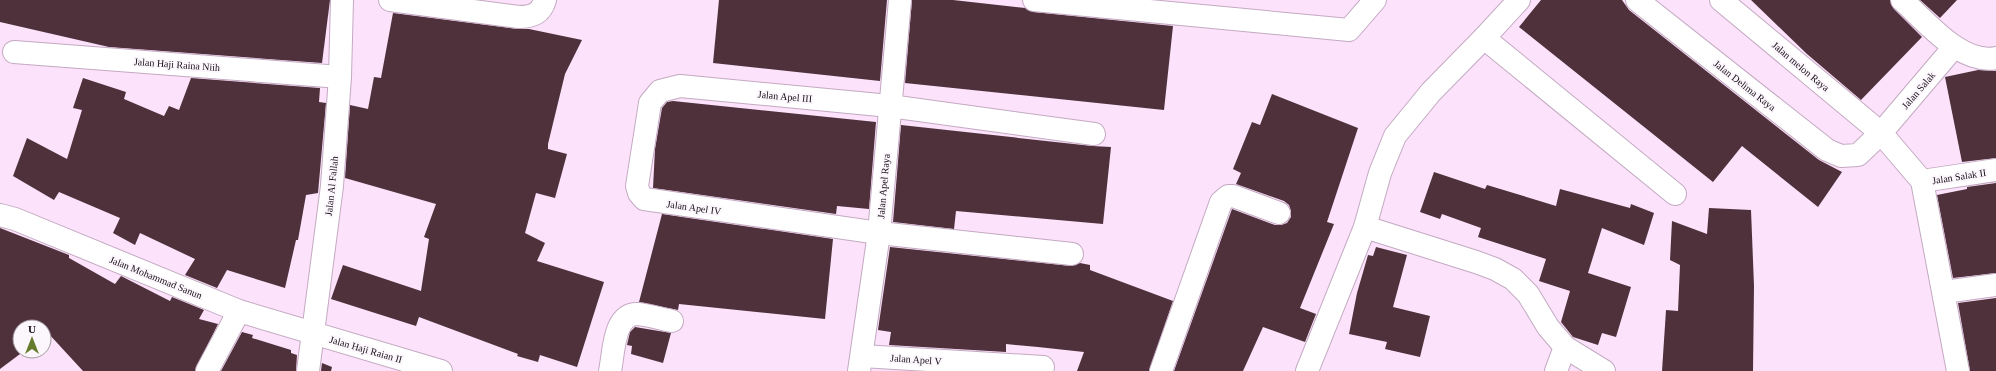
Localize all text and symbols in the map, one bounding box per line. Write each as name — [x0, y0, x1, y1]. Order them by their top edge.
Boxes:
street label: Jalan melon Raya — [1770, 39, 1832, 94]
street label: Jalan Haji Raina Niih — [133, 56, 220, 73]
street label: Jalan Delima Raya — [1712, 58, 1778, 113]
street label: Jalan Salak — [1899, 70, 1937, 111]
street label: Jalan Apel III — [757, 89, 813, 104]
street label: Jalan Apel Raya — [875, 153, 892, 219]
street label: Jalan Al Fallah — [323, 156, 340, 216]
street label: Jalan Salak II — [1931, 167, 1987, 186]
street label: Jalan Apel IV — [666, 198, 723, 217]
street label: Jalan Mohammad Sanun — [108, 254, 204, 301]
north arrow — [12, 319, 52, 359]
text: U — [28, 323, 36, 335]
street label: Jalan Haji Raian II — [328, 334, 404, 365]
street label: Jalan Apel V — [890, 352, 943, 367]

